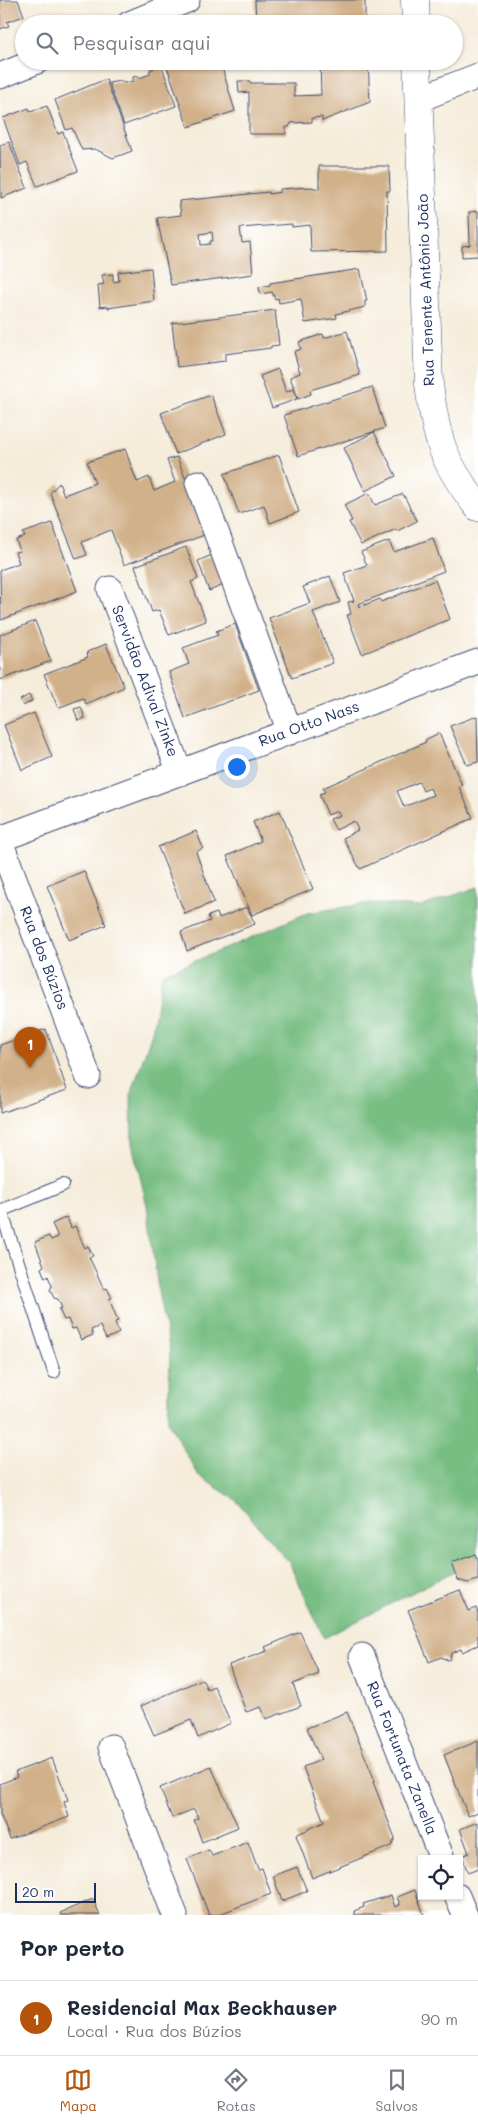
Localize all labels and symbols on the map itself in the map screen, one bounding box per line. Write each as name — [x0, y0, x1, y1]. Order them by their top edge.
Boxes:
street label: Rua Tenente Antônio João — [412, 193, 438, 387]
street label: Servidão Adival Zinke — [108, 602, 184, 759]
street label: Rua Otto Nass — [256, 696, 362, 751]
your location — [224, 754, 250, 780]
street label: Rua dos Búzios — [16, 903, 74, 1012]
pin: 1 — [14, 1027, 46, 1068]
street label: Rua Fortunata Zanella — [363, 1678, 443, 1837]
scale bar — [15, 1880, 96, 1903]

